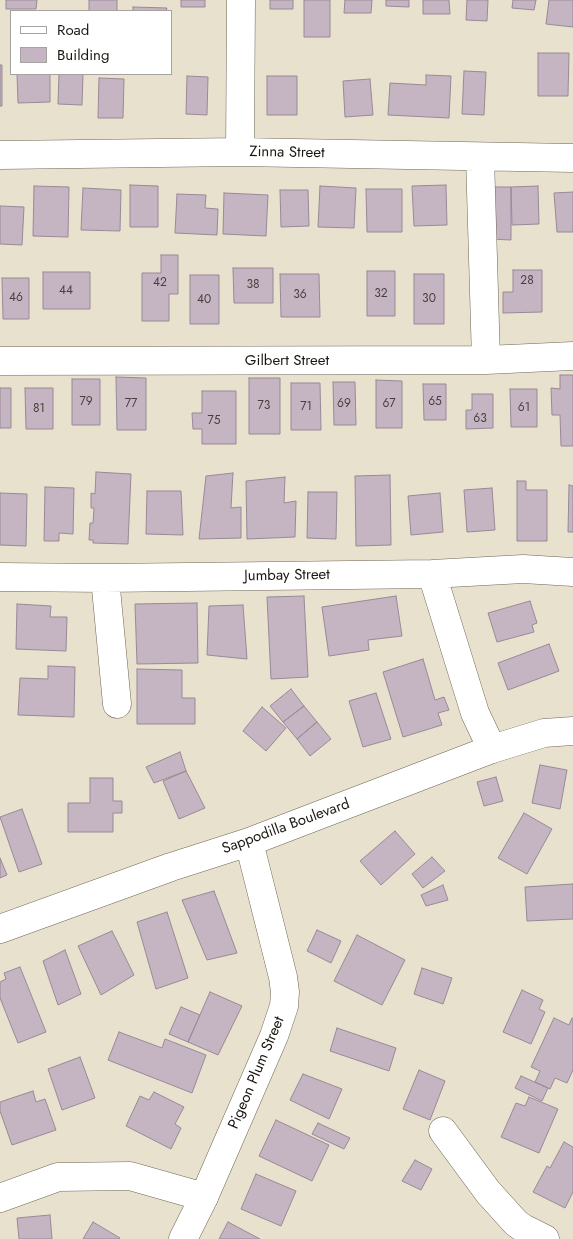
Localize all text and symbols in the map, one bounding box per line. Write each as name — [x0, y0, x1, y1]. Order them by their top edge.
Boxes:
legend — [10, 10, 172, 75]
text: Road — [57, 19, 89, 41]
text: Building — [57, 44, 109, 66]
street label: Zinna Street — [249, 143, 325, 163]
house number: 28 — [520, 274, 534, 288]
house number: 42 — [153, 276, 167, 290]
house number: 38 — [246, 278, 260, 292]
house number: 44 — [59, 284, 73, 298]
house number: 32 — [374, 287, 388, 301]
house number: 36 — [293, 288, 307, 302]
house number: 46 — [9, 291, 23, 305]
house number: 30 — [422, 292, 436, 306]
house number: 40 — [197, 293, 211, 307]
street label: Gilbert Street — [245, 352, 329, 370]
house number: 79 — [79, 395, 93, 409]
house number: 65 — [428, 395, 442, 409]
house number: 77 — [125, 397, 137, 411]
house number: 69 — [337, 397, 351, 411]
house number: 67 — [382, 397, 396, 411]
house number: 73 — [258, 399, 270, 413]
house number: 71 — [300, 400, 312, 414]
house number: 61 — [518, 401, 530, 415]
house number: 81 — [33, 402, 45, 416]
house number: 63 — [473, 412, 487, 426]
house number: 75 — [207, 414, 221, 428]
street label: Jumbay Street — [244, 566, 330, 586]
street label: Sappodilla Boulevard — [220, 796, 352, 858]
street label: Pigeon Plum Street — [225, 1014, 289, 1132]

